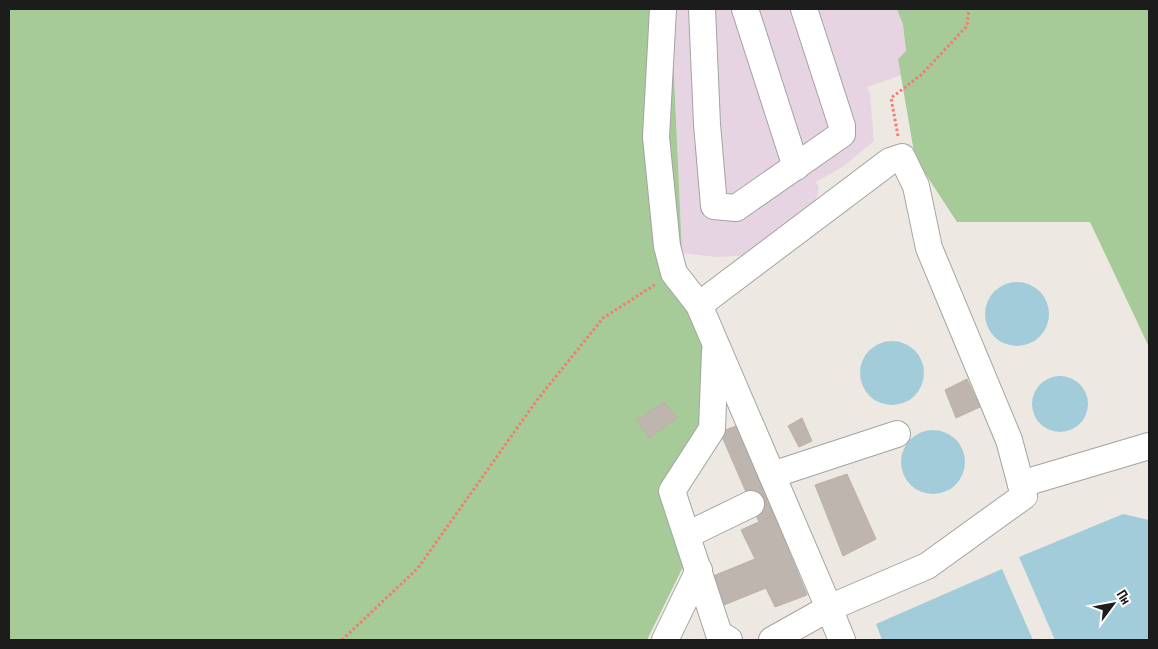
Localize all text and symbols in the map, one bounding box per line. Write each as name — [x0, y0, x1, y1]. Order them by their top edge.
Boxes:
north arrow — [1088, 579, 1138, 629]
text: Пн — [1113, 587, 1135, 608]

